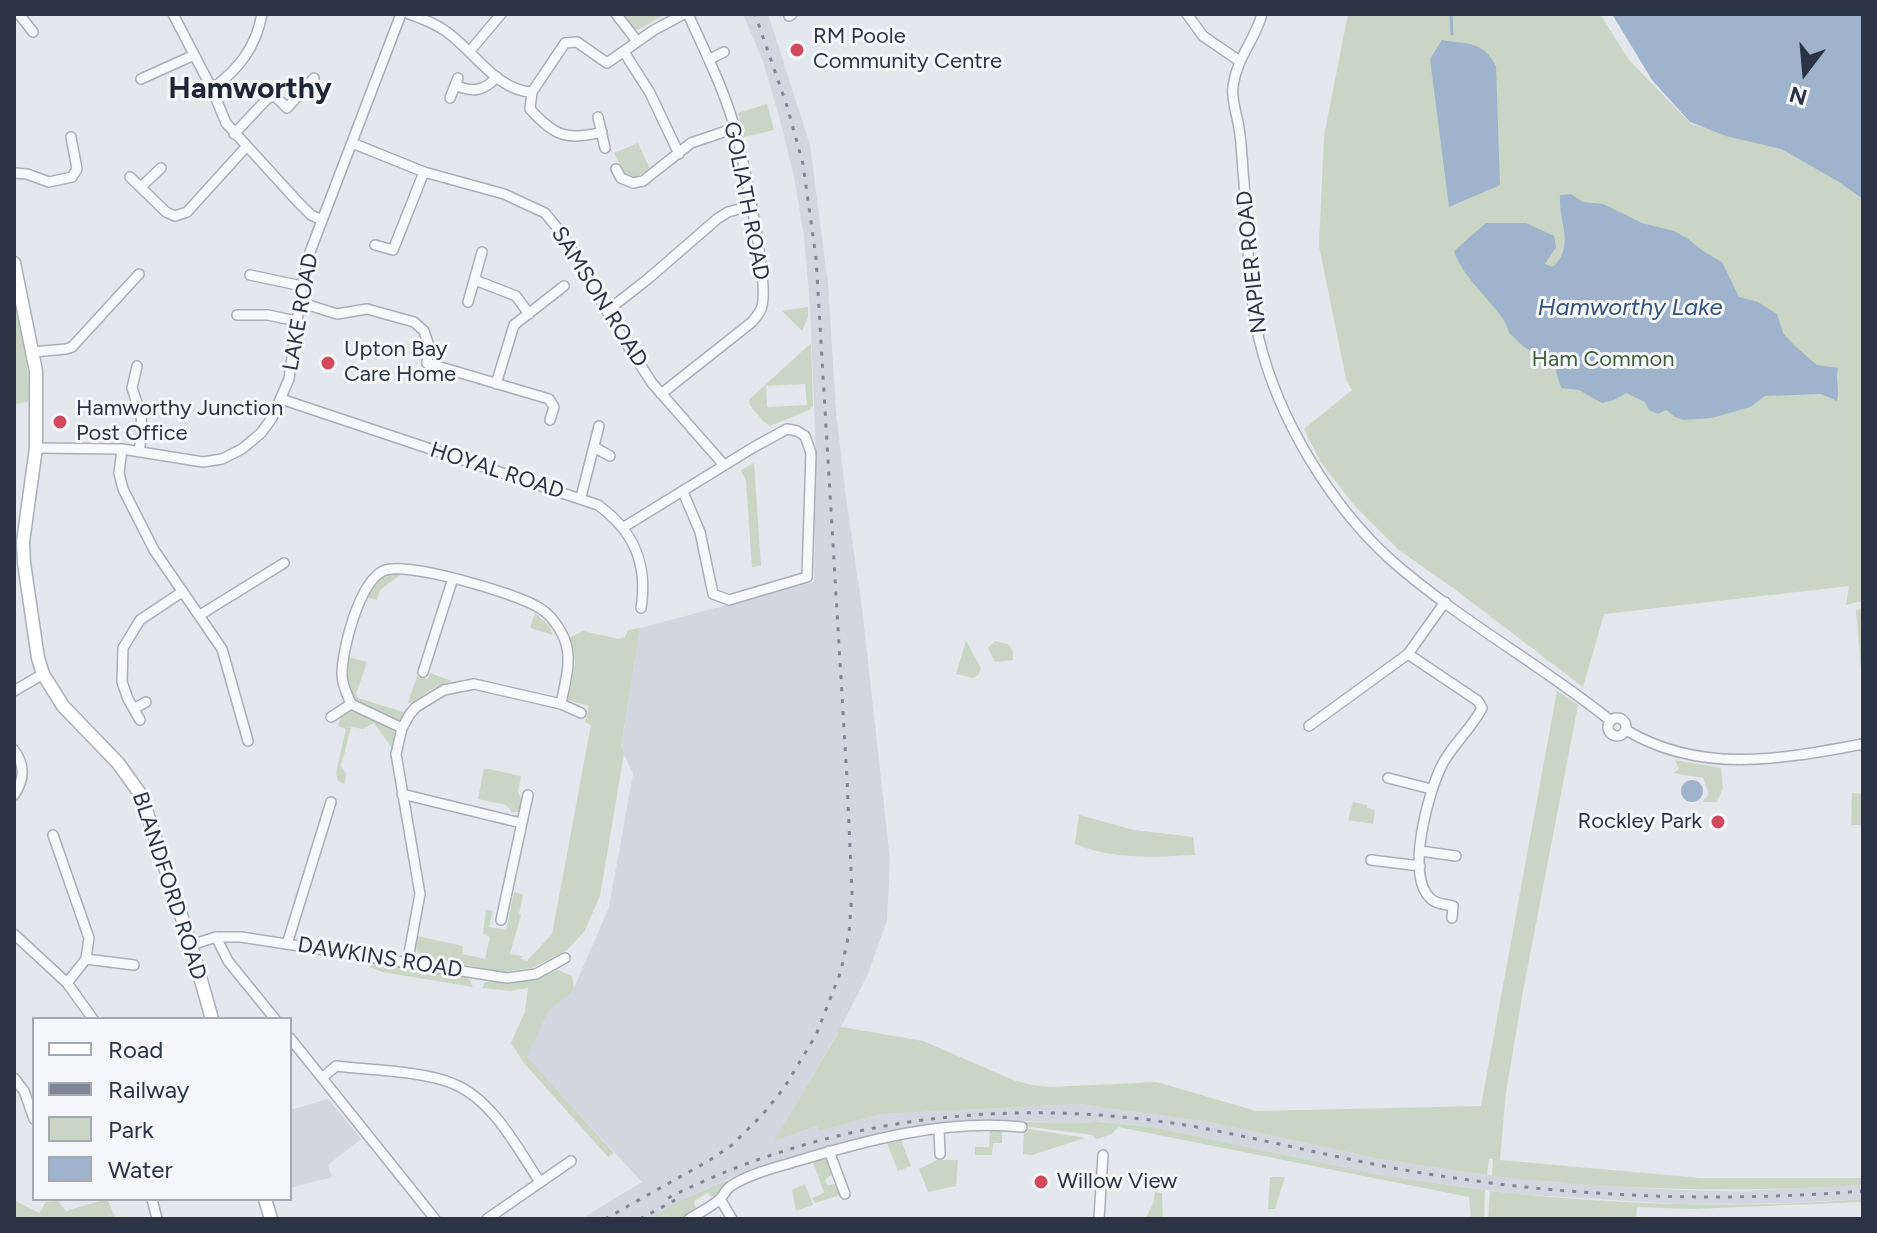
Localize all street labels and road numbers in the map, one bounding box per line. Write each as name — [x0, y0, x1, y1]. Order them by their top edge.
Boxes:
street label: GOLIATH ROAD — [718, 120, 774, 282]
street label: NAPIER ROAD — [1231, 189, 1273, 335]
street label: SAMSON ROAD — [545, 222, 653, 372]
street label: LAKE ROAD — [278, 251, 324, 373]
street label: HOYAL ROAD — [427, 437, 567, 505]
street label: BLANDFORD ROAD — [126, 789, 212, 983]
street label: DAWKINS ROAD — [296, 932, 464, 984]

